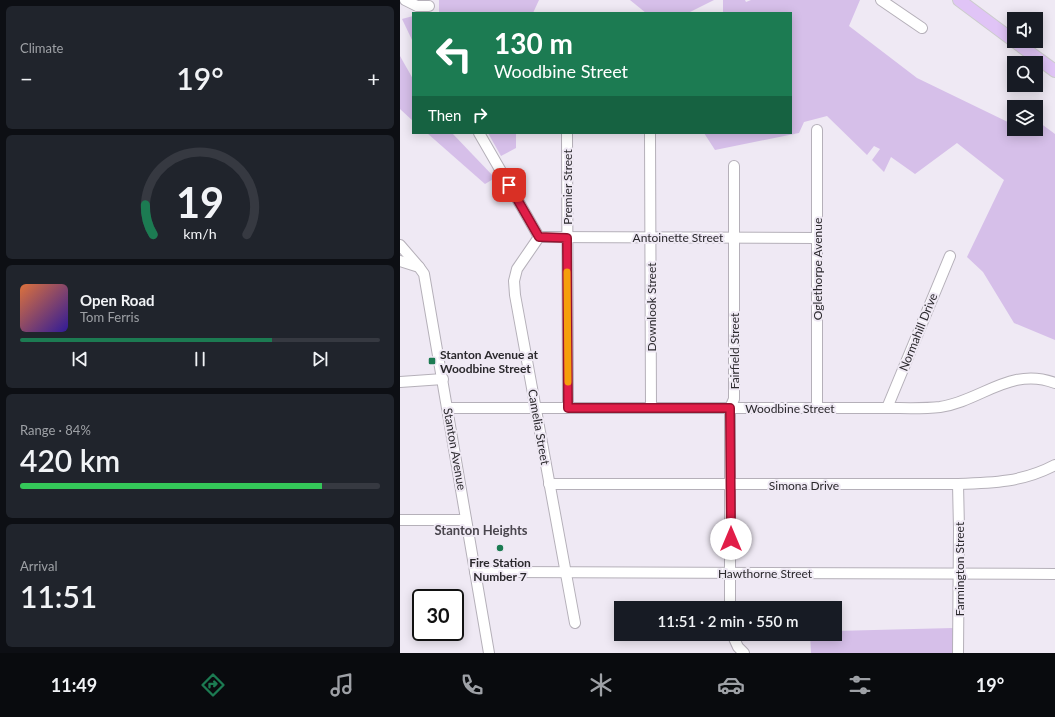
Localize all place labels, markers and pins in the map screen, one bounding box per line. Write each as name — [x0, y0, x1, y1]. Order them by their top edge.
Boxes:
pin — [492, 168, 526, 202]
place label: Stanton Avenue at Woodbine Street — [440, 347, 538, 376]
marker: Stanton Avenue at Woodbine Street — [427, 356, 437, 366]
marker: Fire Station Number 7 — [495, 543, 505, 553]
place label: Fire Station Number 7 — [469, 555, 531, 584]

